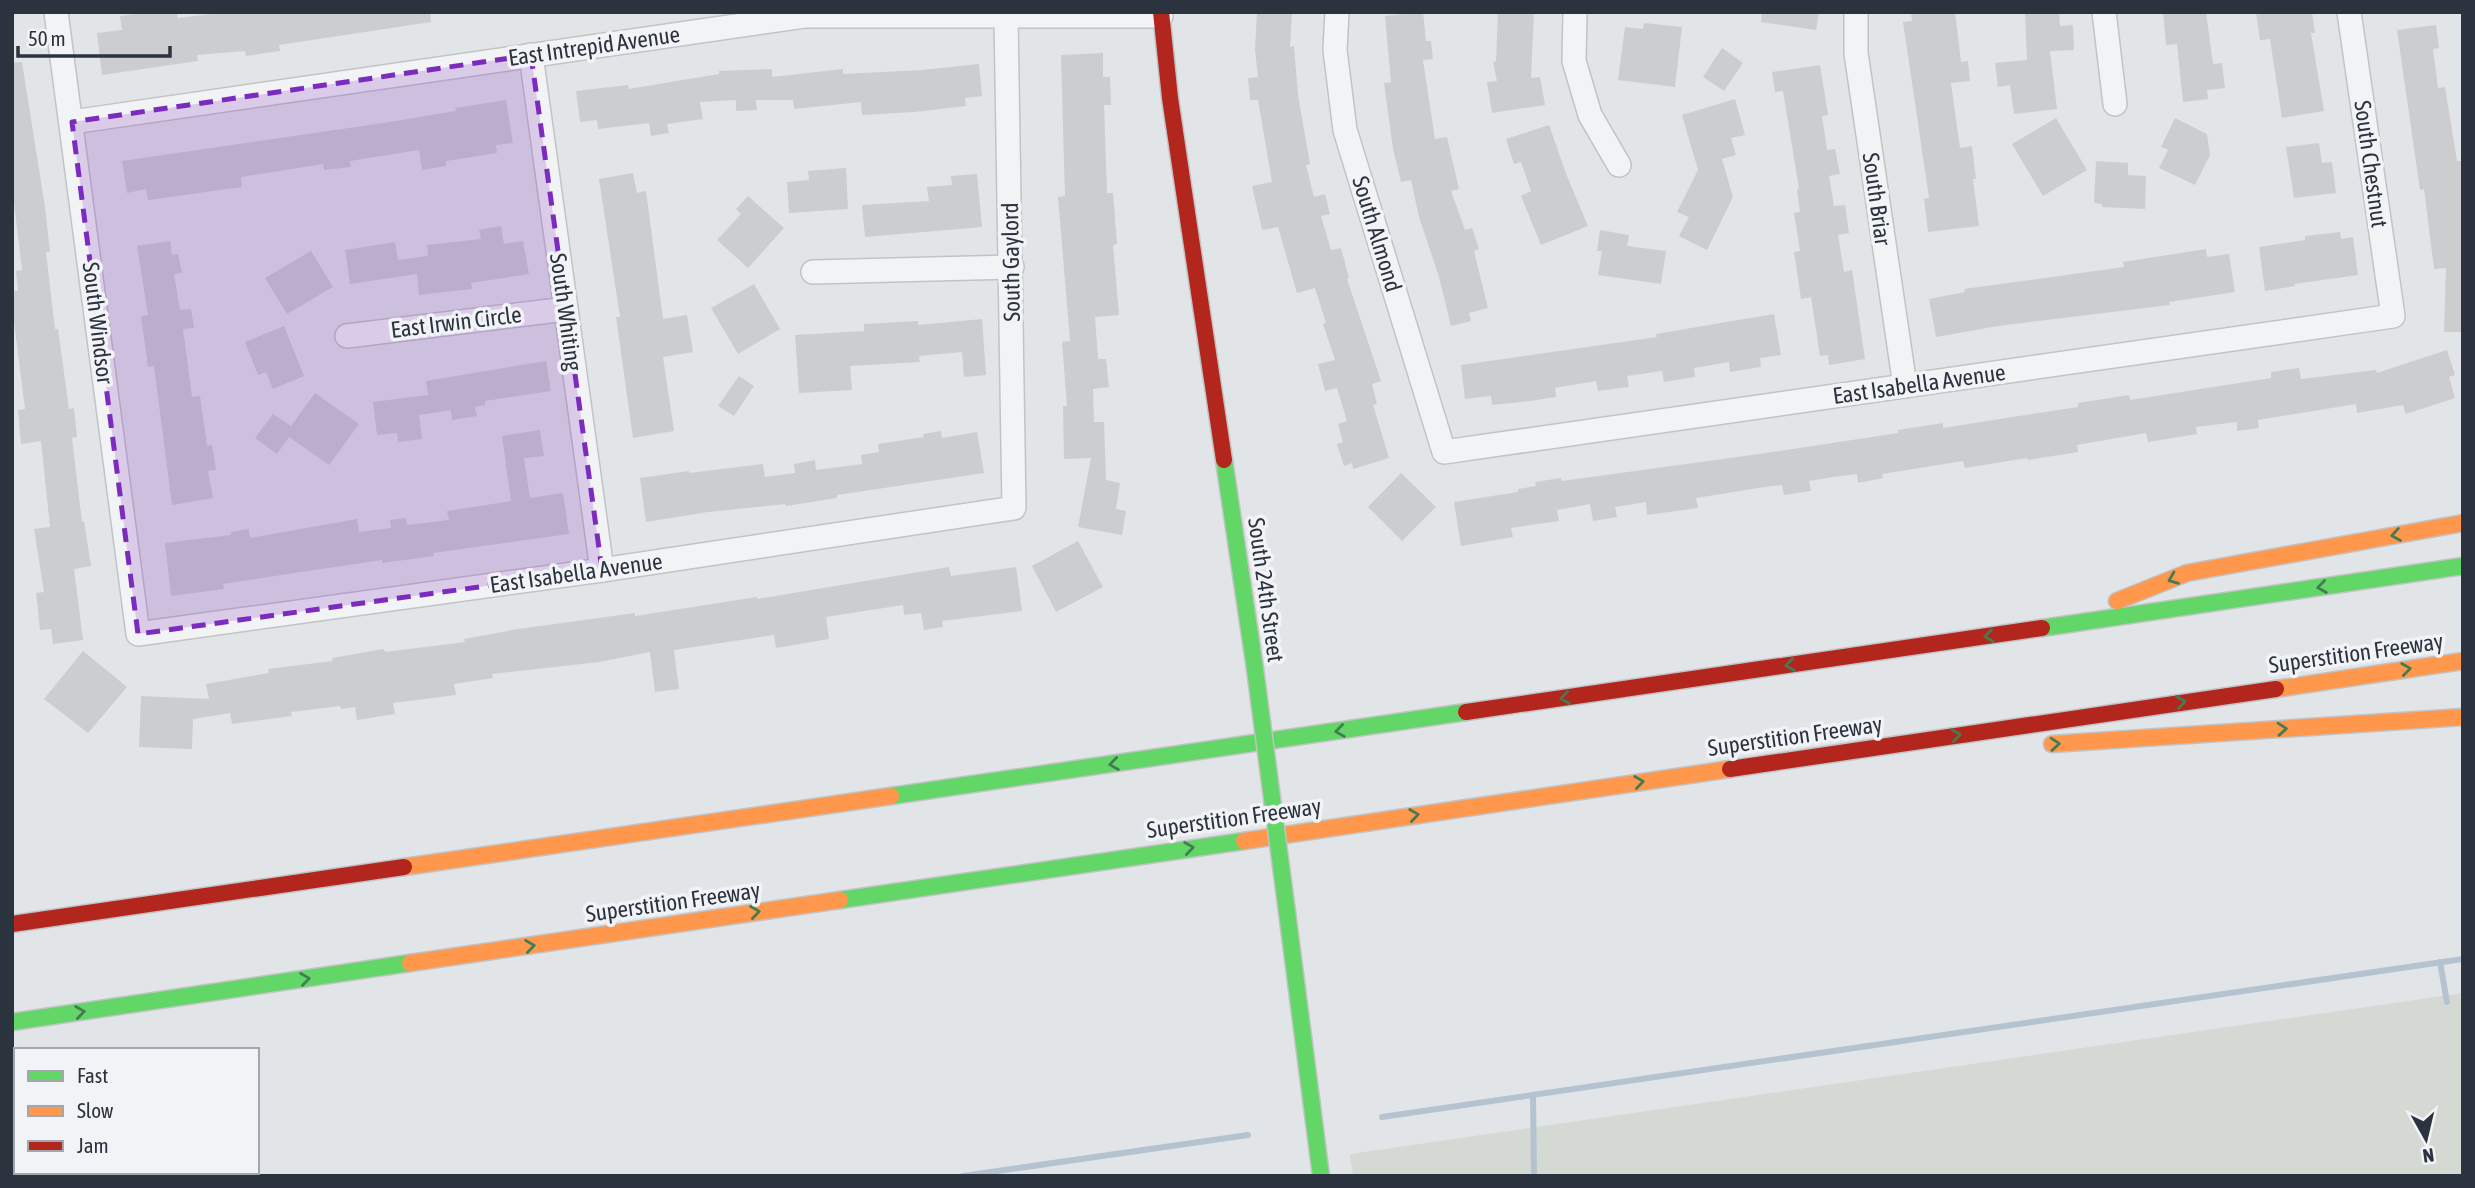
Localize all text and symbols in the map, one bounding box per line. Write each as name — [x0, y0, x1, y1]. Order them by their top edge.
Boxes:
scale bar — [18, 14, 170, 58]
street label: East Intrepid Avenue — [506, 21, 682, 71]
text: 50 m — [28, 26, 66, 50]
street label: South Chestnut — [2349, 99, 2393, 229]
street label: South Briar — [1858, 151, 1897, 248]
street label: South Almond — [1347, 173, 1407, 295]
street label: South Gaylord — [997, 202, 1025, 322]
street label: South Whiting — [545, 251, 587, 373]
street label: South Windsor — [78, 261, 118, 386]
street label: East Irwin Circle — [389, 301, 523, 343]
street label: East Isabella Avenue — [1831, 359, 2007, 409]
street label: South 24th Street — [1243, 516, 1289, 664]
one-way arrow — [2390, 527, 2402, 542]
street label: East Isabella Avenue — [488, 548, 664, 598]
one-way arrow — [2167, 571, 2179, 585]
one-way arrow — [2317, 579, 2328, 594]
one-way arrow — [1983, 628, 1995, 643]
street label: Superstition Freeway — [2267, 628, 2445, 678]
one-way arrow — [1784, 657, 1796, 672]
one-way arrow — [2400, 662, 2412, 677]
one-way arrow — [1559, 690, 1571, 705]
one-way arrow — [2175, 695, 2187, 710]
street label: Superstition Freeway — [1706, 711, 1884, 761]
one-way arrow — [2277, 721, 2288, 736]
one-way arrow — [1334, 723, 1345, 738]
one-way arrow — [1950, 728, 1962, 743]
one-way arrow — [2050, 736, 2061, 751]
one-way arrow — [1109, 756, 1120, 771]
one-way arrow — [1633, 774, 1645, 789]
street label: Superstition Freeway — [1145, 793, 1323, 843]
one-way arrow — [1408, 808, 1420, 823]
one-way arrow — [1183, 841, 1195, 856]
street label: Superstition Freeway — [584, 877, 762, 927]
one-way arrow — [749, 905, 761, 920]
one-way arrow — [524, 939, 536, 954]
one-way arrow — [299, 972, 311, 987]
one-way arrow — [74, 1005, 86, 1020]
legend — [14, 1048, 259, 1174]
text: Fast — [77, 1063, 108, 1087]
text: Slow — [77, 1098, 114, 1122]
north arrow — [2391, 1104, 2461, 1174]
text: Jam — [77, 1133, 109, 1157]
text: N — [2421, 1144, 2435, 1168]

